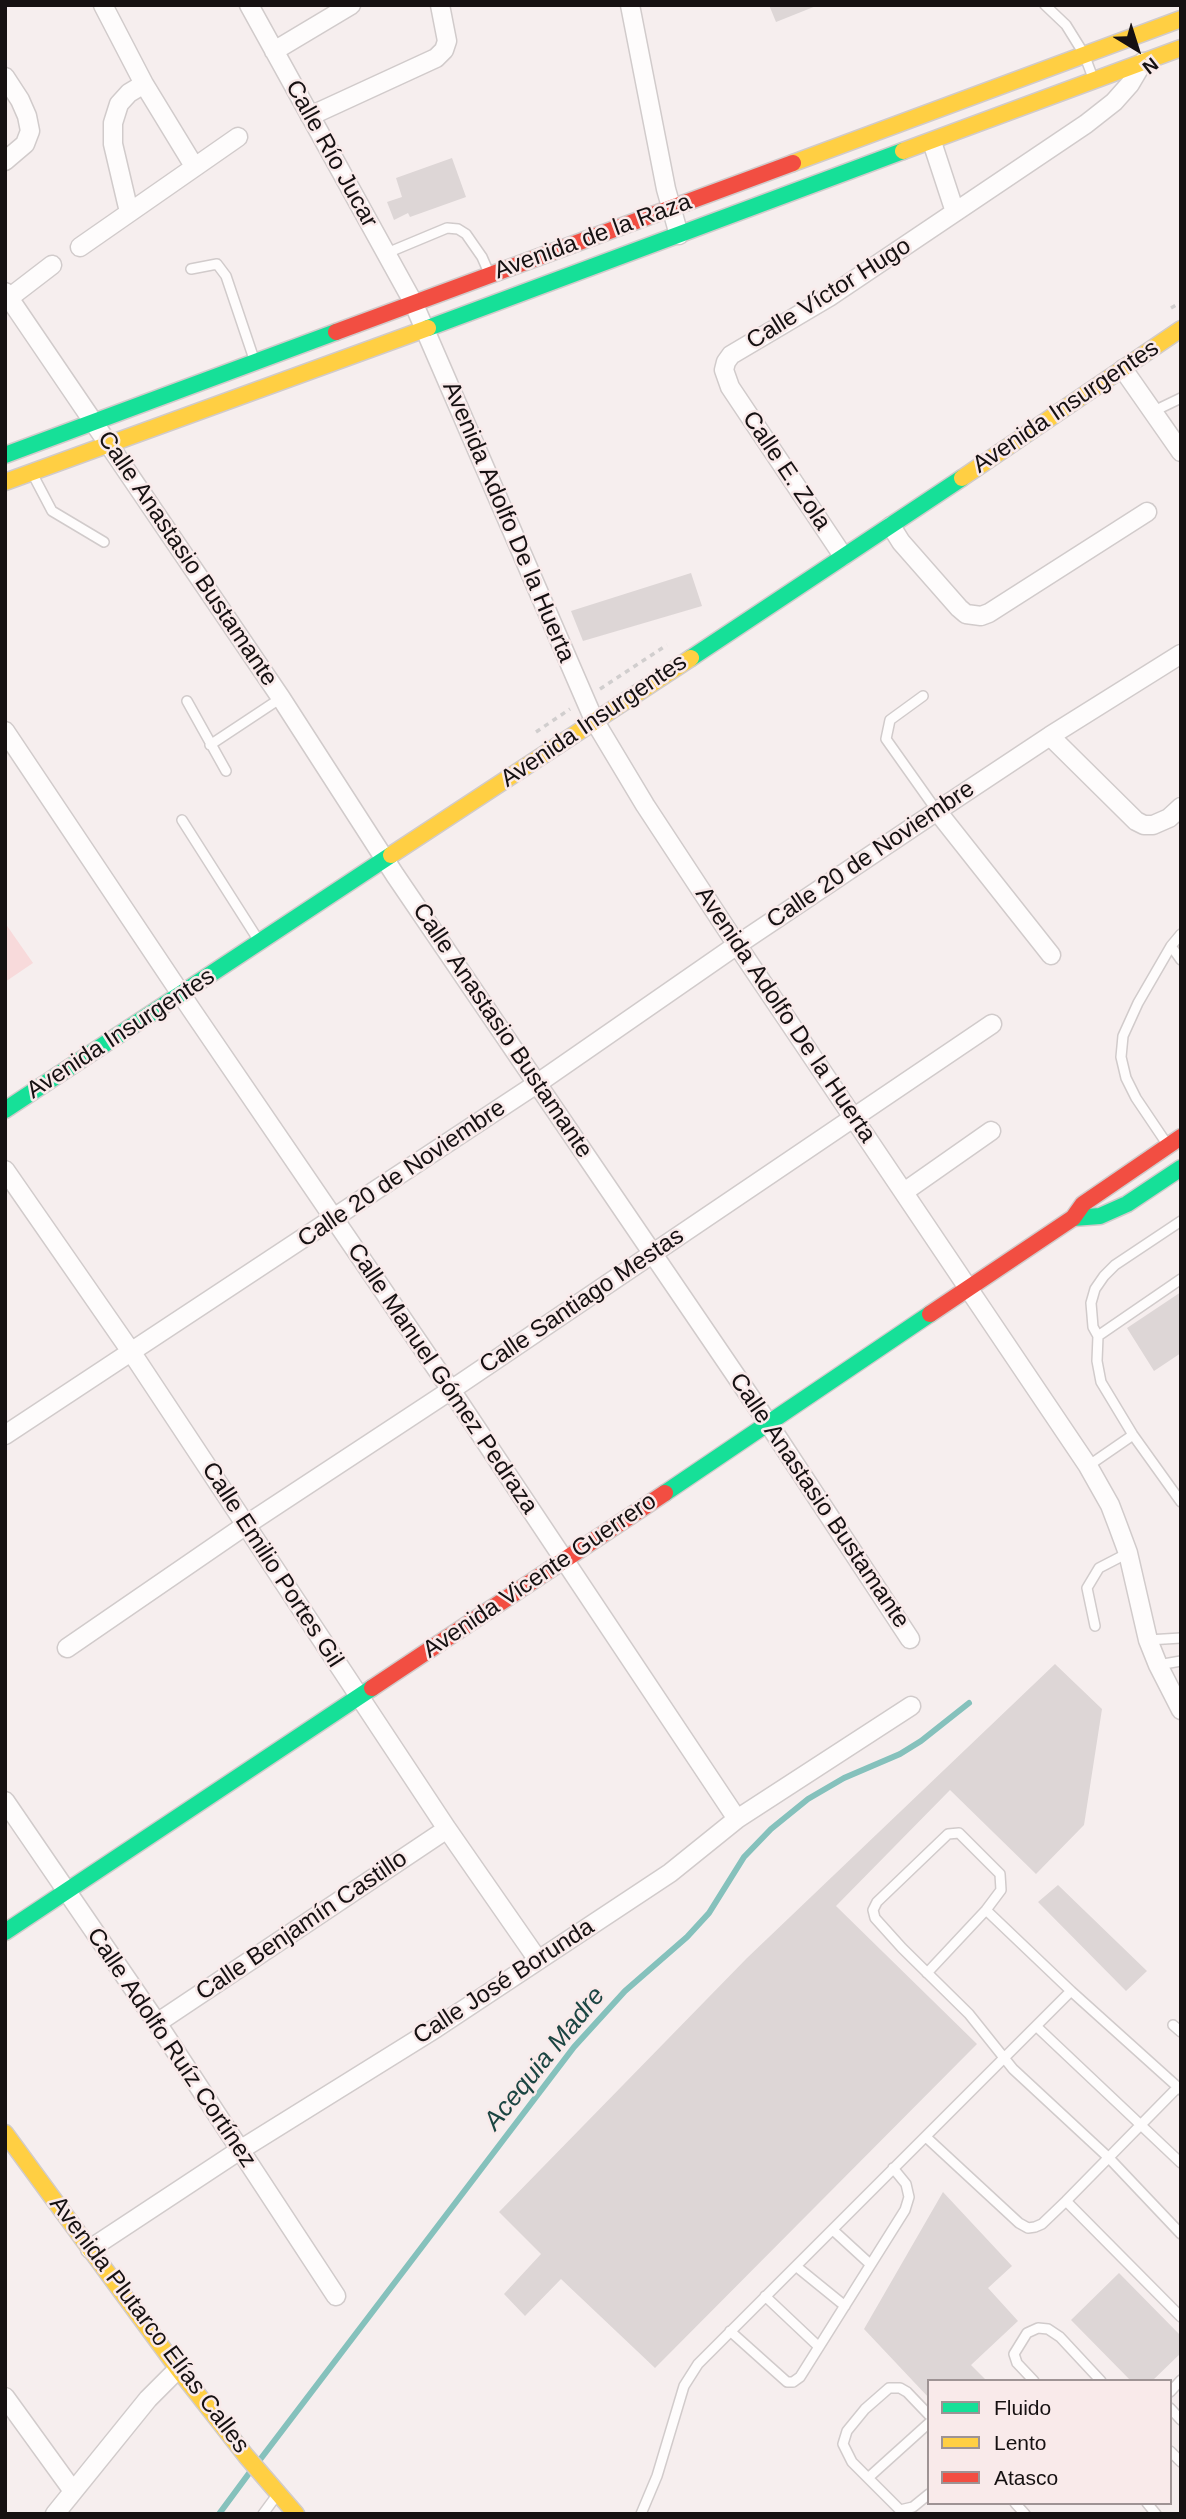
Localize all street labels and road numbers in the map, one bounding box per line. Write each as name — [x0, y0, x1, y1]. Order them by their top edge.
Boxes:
street label: Calle Río Jucar — [279, 75, 383, 233]
street label: Avenida de la Raza — [490, 188, 696, 286]
street label: Calle Víctor Hugo — [742, 232, 916, 356]
street label: Avenida Insurgentes — [967, 334, 1165, 480]
street label: Avenida Adolfo De la Huerta — [436, 377, 580, 667]
street label: Calle E. Zola — [736, 406, 836, 536]
street label: Calle Anastasio Bustamante — [91, 426, 283, 692]
street label: Avenida Insurgentes — [495, 648, 693, 794]
street label: Calle 20 de Noviembre — [762, 775, 980, 935]
street label: Avenida Adolfo De la Huerta — [689, 882, 881, 1148]
street label: Calle Anastasio Bustamante — [406, 898, 598, 1164]
street label: Avenida Insurgentes — [22, 962, 220, 1106]
street label: Calle 20 de Noviembre — [293, 1094, 511, 1254]
street label: Calle Santiago Mestas — [474, 1222, 690, 1380]
street label: Calle Manuel Gómez Pedraza — [341, 1238, 543, 1520]
street label: Calle Anastasio Bustamante — [723, 1368, 915, 1634]
street label: Calle Emilio Portes Gil — [195, 1457, 349, 1673]
street label: Avenida Vicente Guerrero — [418, 1487, 662, 1665]
street label: Calle Benjamín Castillo — [191, 1845, 413, 2007]
street label: Calle José Borunda — [408, 1913, 600, 2051]
street label: Calle Adolfo Ruíz Cortínez — [80, 1923, 262, 2173]
street label: Avenida Plutarco Elías Calles — [43, 2191, 255, 2459]

